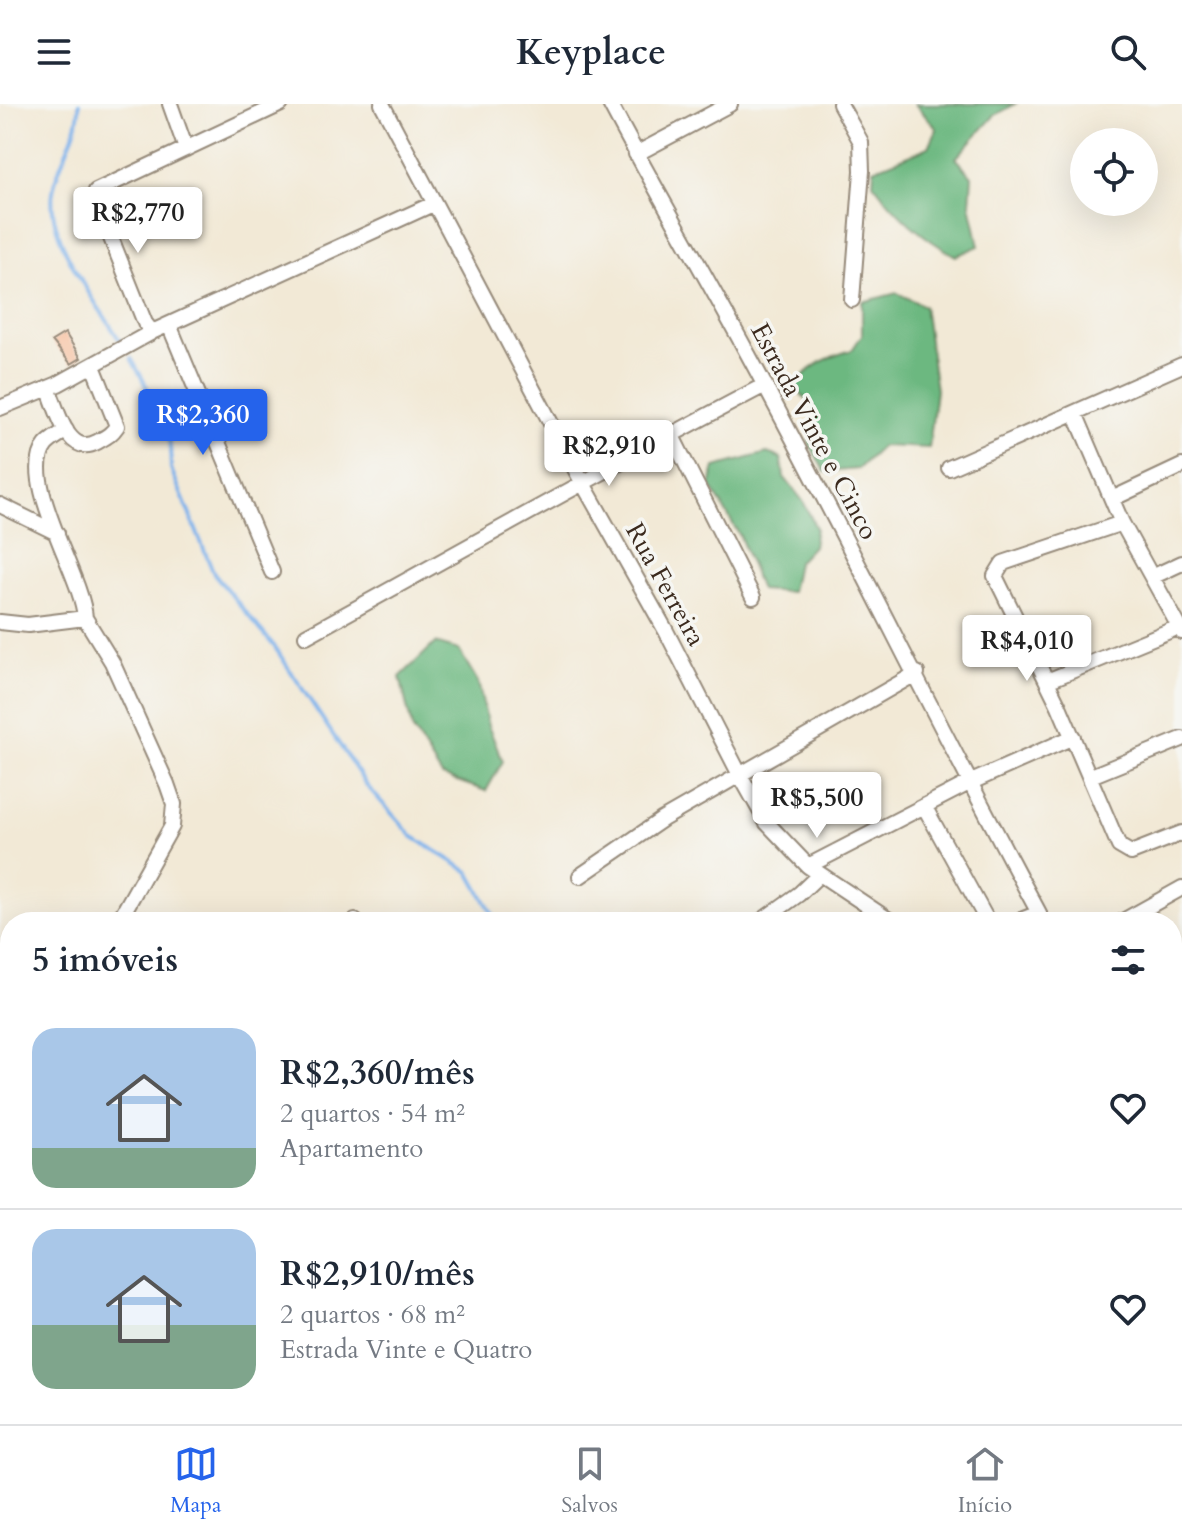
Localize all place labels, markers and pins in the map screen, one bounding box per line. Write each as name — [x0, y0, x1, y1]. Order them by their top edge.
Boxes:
pin: R$2,770 — [64, 187, 212, 255]
pin: R$2,360 — [129, 389, 277, 457]
pin: R$2,910 — [535, 420, 683, 488]
pin: R$4,010 — [953, 615, 1101, 683]
pin: R$5,500 — [743, 772, 891, 840]

